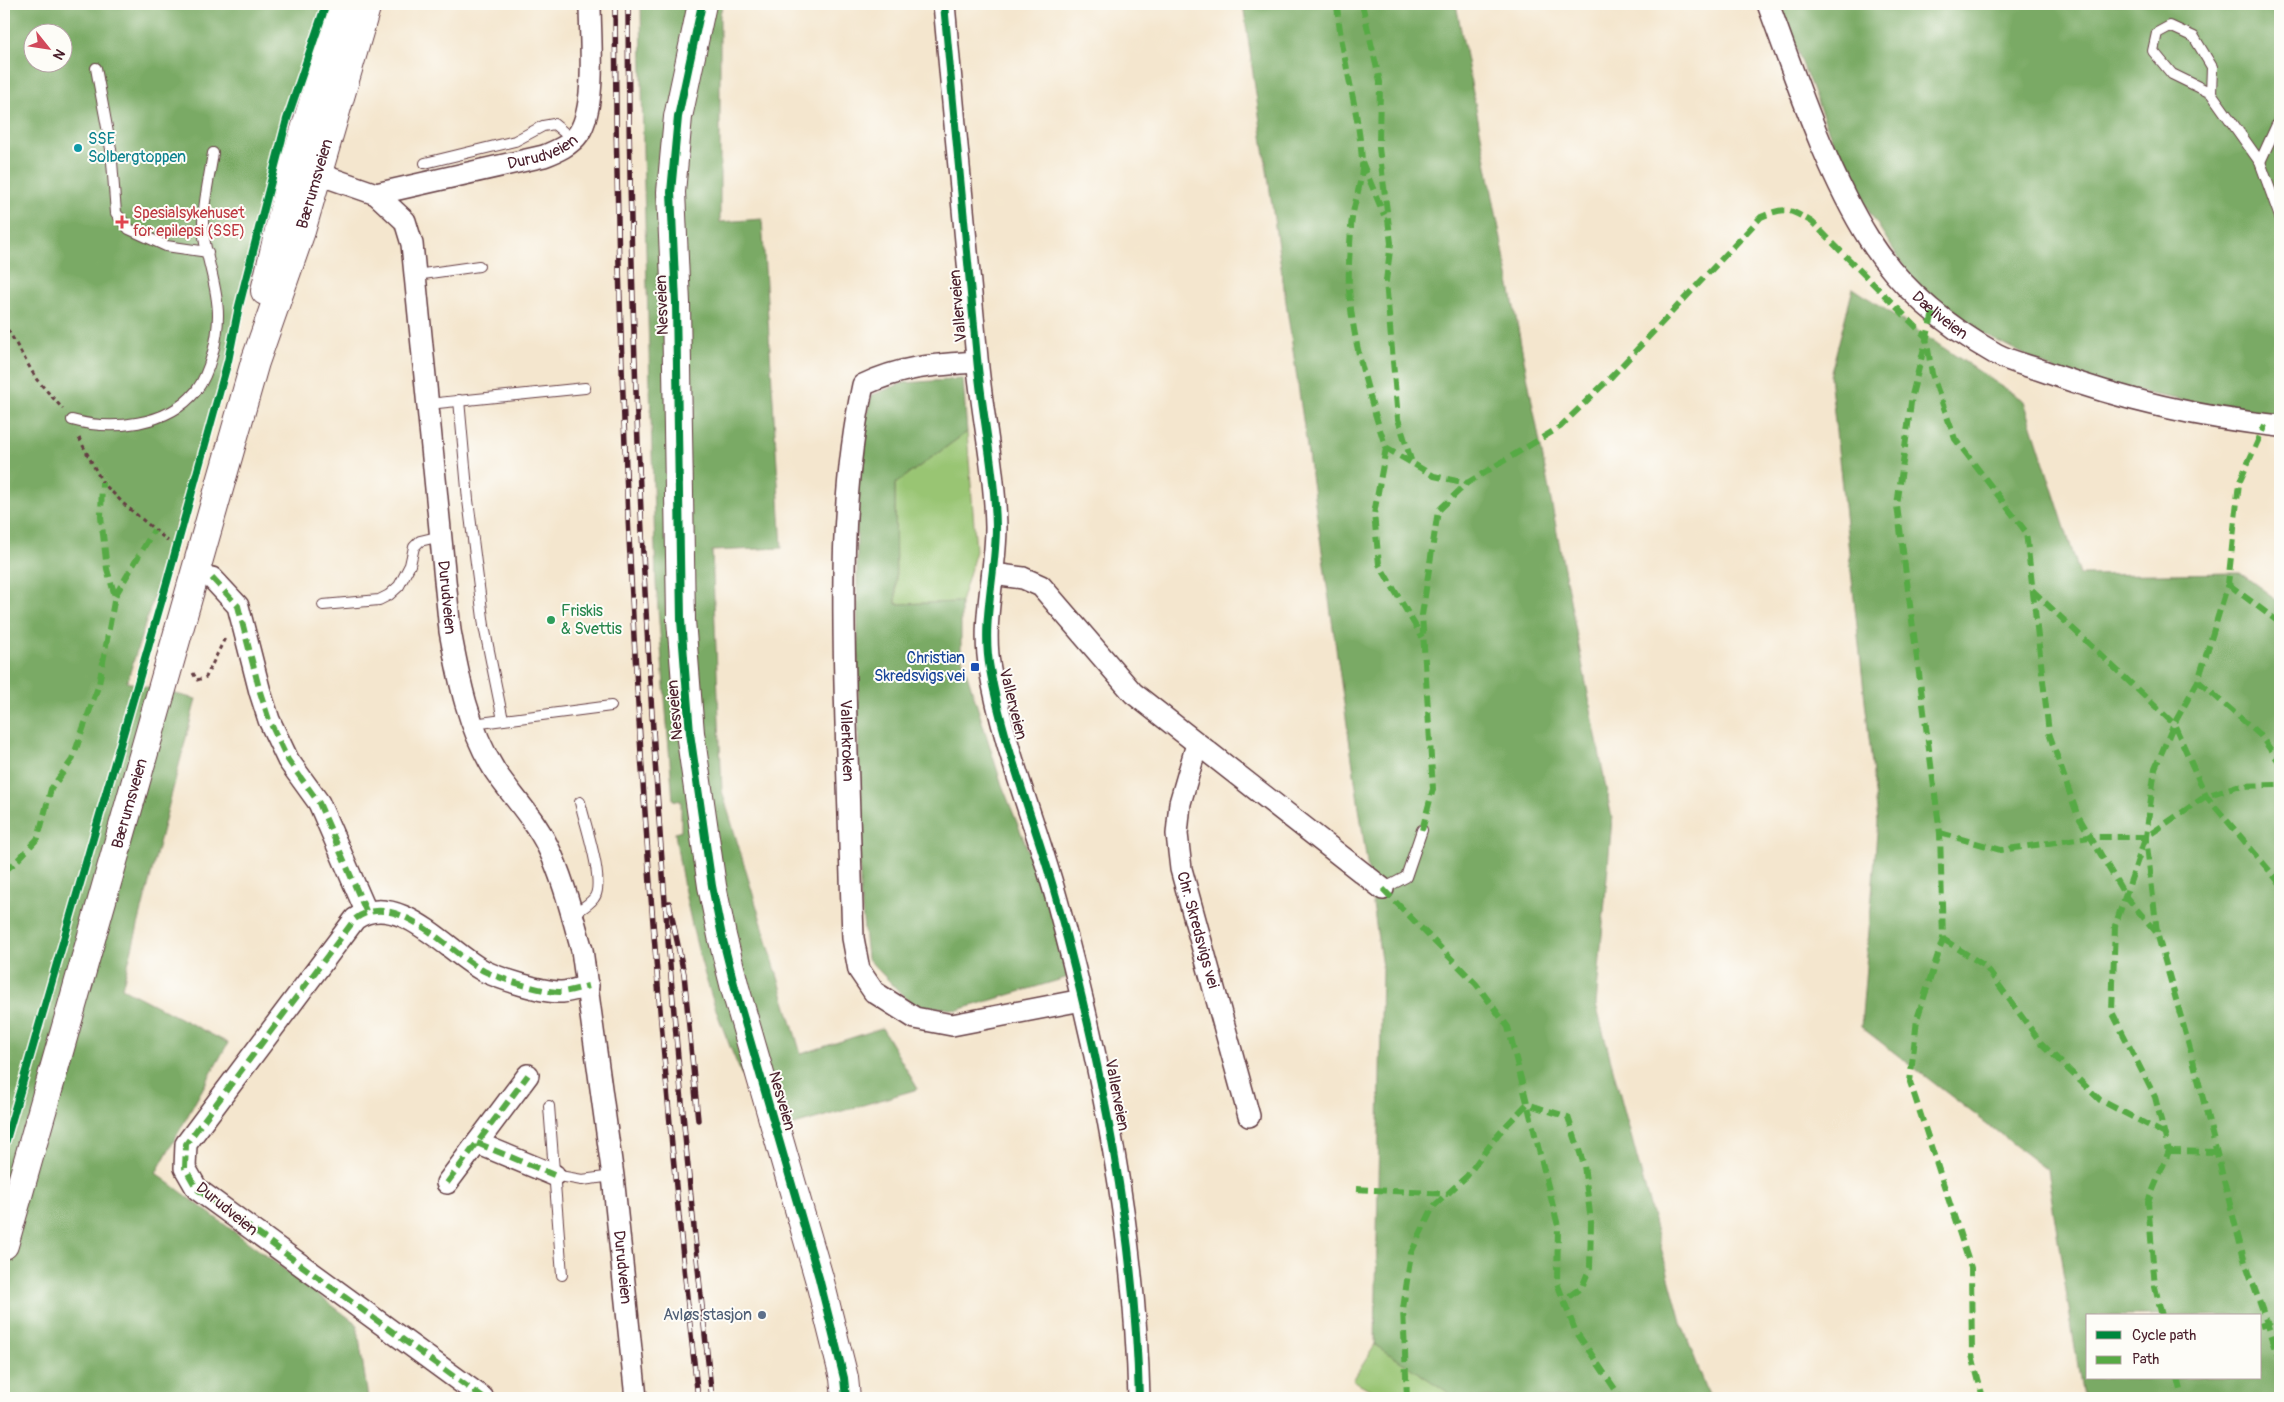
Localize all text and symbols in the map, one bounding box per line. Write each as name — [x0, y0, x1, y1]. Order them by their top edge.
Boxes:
north arrow — [22, 22, 72, 72]
text: N — [49, 46, 69, 63]
place label: SSE Solbergtoppen — [88, 129, 186, 167]
street label: Durudveien — [505, 130, 582, 174]
street label: Bærumsveien — [292, 137, 337, 231]
marker: SSE Solbergtoppen — [72, 142, 84, 154]
place label: Spesialsykehuset for epilepsi (SSE) — [133, 203, 245, 241]
marker: Spesialsykehuset for epilepsi (SSE) — [115, 215, 129, 229]
street label: Vallerveien — [945, 269, 971, 343]
street label: Nesveien — [651, 274, 673, 336]
street label: Dæliveien — [1907, 287, 1972, 344]
street label: Durudveien — [433, 560, 460, 635]
place label: Friskis & Svettis — [561, 601, 622, 639]
marker: Friskis & Svettis — [545, 614, 557, 626]
place label: Christian Skredsvigs vei — [874, 648, 965, 686]
marker: Christian Skredsvigs vei — [969, 661, 981, 673]
street label: Vallerveien — [994, 666, 1032, 742]
street label: Nesveien — [662, 679, 688, 741]
street label: Vallerkroken — [835, 699, 858, 782]
street label: Bærumsveien — [107, 756, 152, 851]
street label: Chr. Skredsvigs vei — [1172, 869, 1223, 991]
street label: Vallerveien — [1100, 1057, 1134, 1133]
street label: Nesveien — [764, 1069, 800, 1133]
street label: Durudveien — [192, 1178, 262, 1240]
street label: Durudveien — [609, 1229, 636, 1305]
place label: Avløs stasjon — [663, 1305, 752, 1325]
marker: Avløs stasjon — [756, 1309, 768, 1321]
legend — [2086, 1314, 2262, 1380]
text: Cycle path — [2132, 1326, 2196, 1345]
text: Path — [2132, 1350, 2159, 1369]

